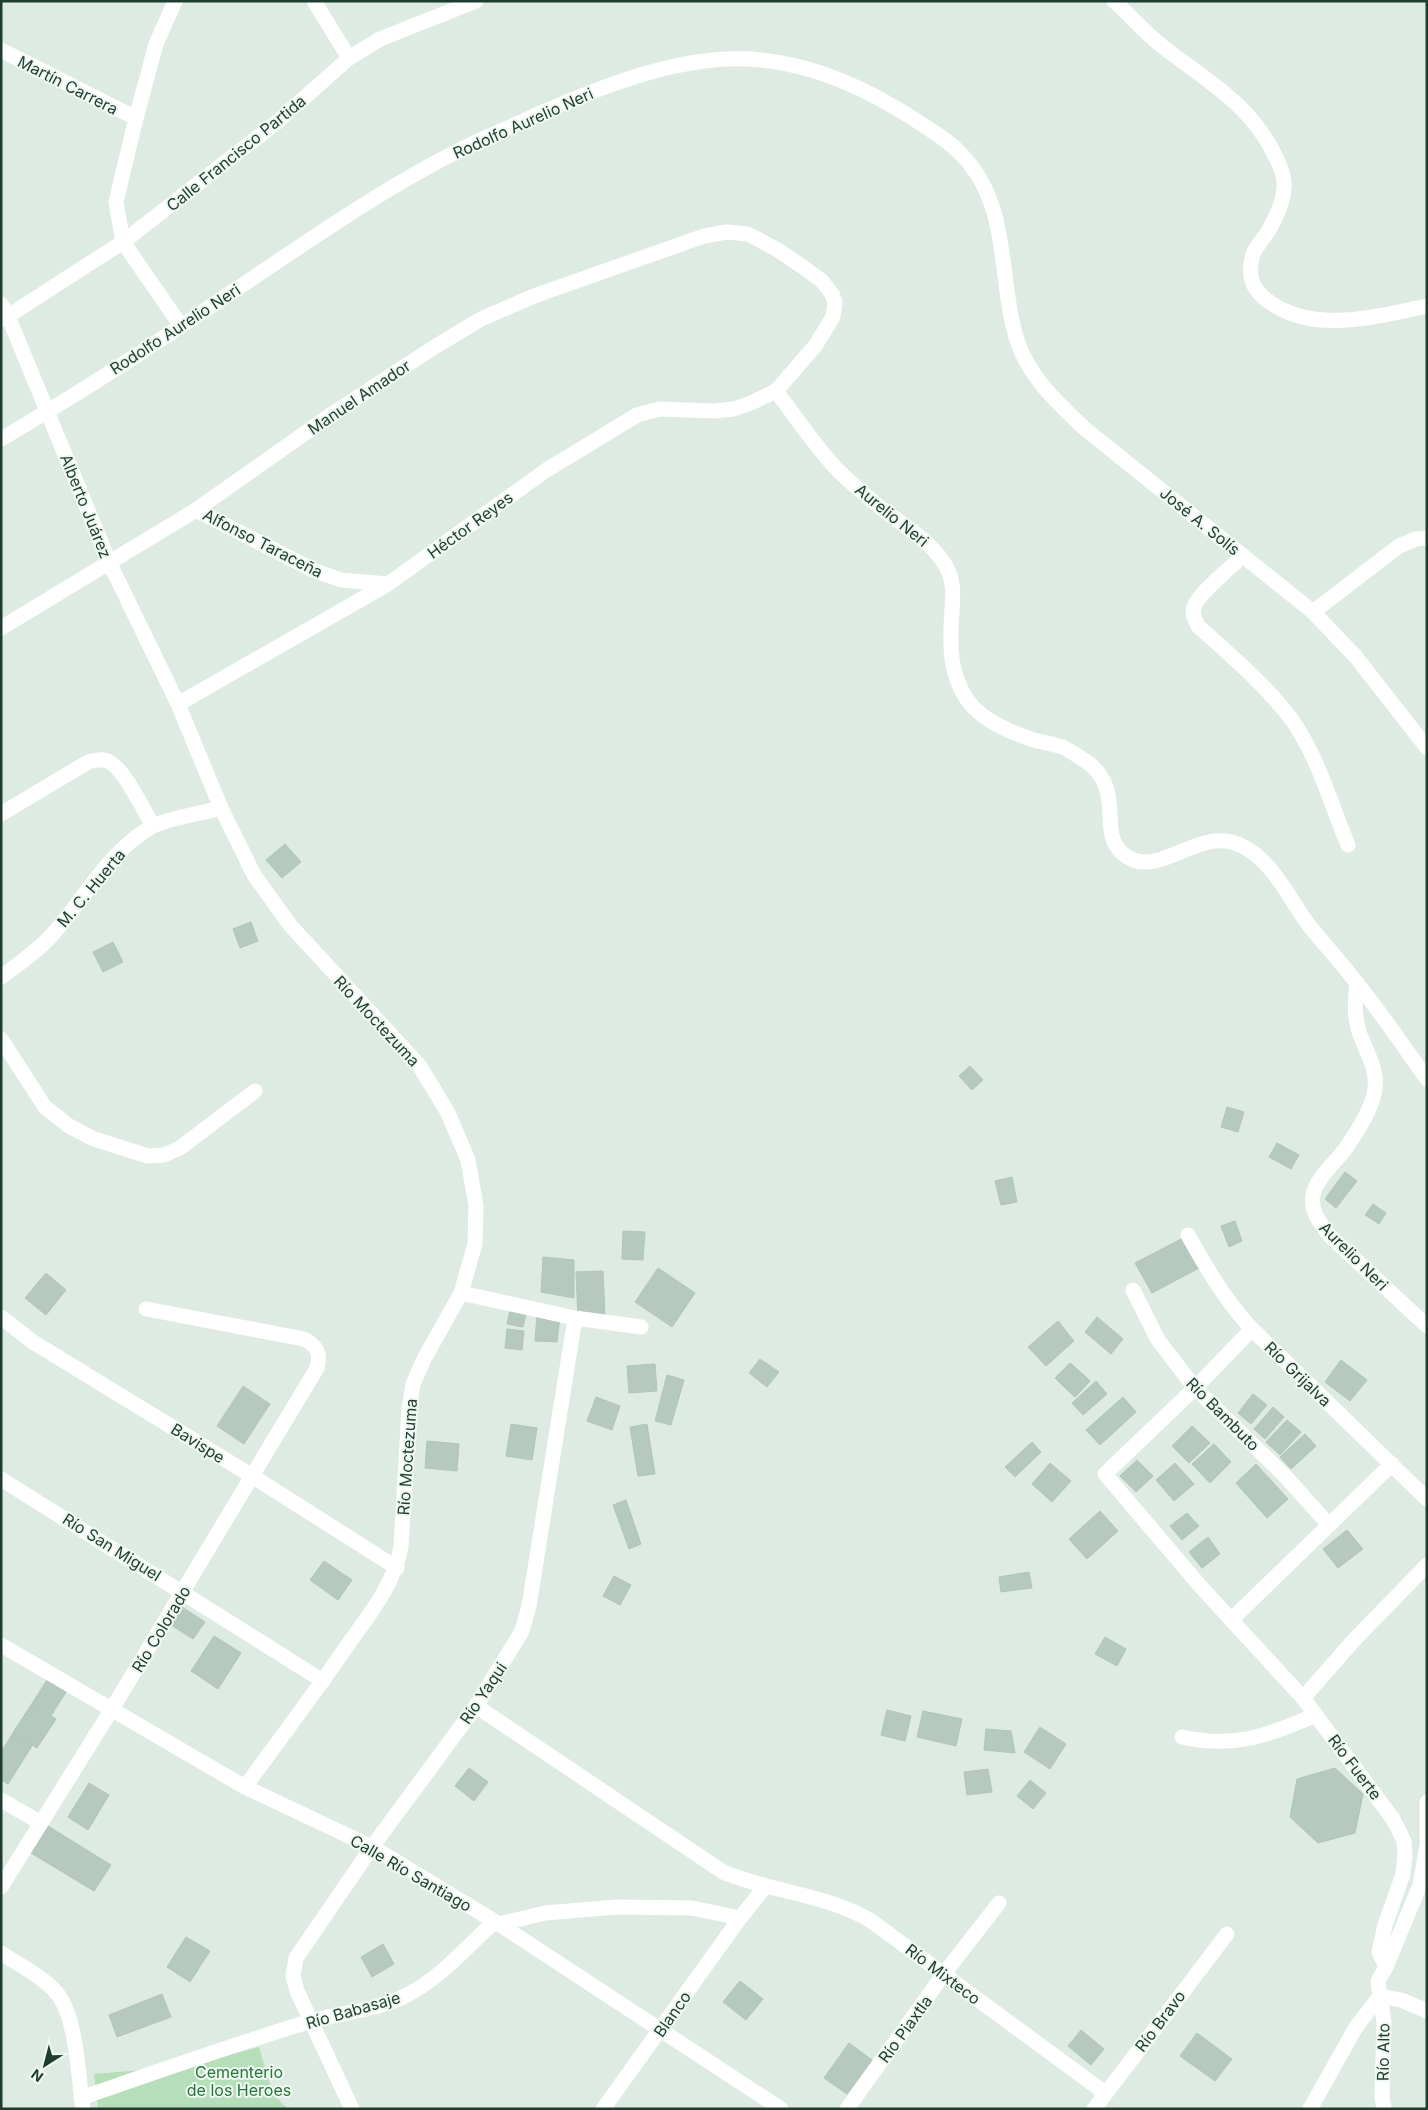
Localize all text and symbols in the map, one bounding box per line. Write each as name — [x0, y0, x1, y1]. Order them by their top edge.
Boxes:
street label: Martín Carrera — [15, 51, 121, 119]
street label: Rodolfo Aurelio Neri — [450, 83, 596, 163]
street label: Calle Francisco Partida — [162, 91, 310, 215]
street label: Rodolfo Aurelio Neri — [106, 279, 244, 379]
street label: Manuel Amador — [304, 355, 414, 439]
street label: Alberto Juárez — [56, 451, 116, 561]
street label: Aurelio Neri — [851, 479, 933, 551]
street label: José A. Solís — [1156, 483, 1244, 559]
street label: Héctor Reyes — [423, 487, 517, 563]
street label: Alfonso Taraceña — [200, 504, 326, 582]
street label: M. C. Huerta — [53, 845, 129, 931]
street label: Río Moctezuma — [330, 971, 424, 1071]
street label: Aurelio Neri — [1315, 1217, 1393, 1295]
street label: Río Grijalva — [1260, 1337, 1336, 1411]
street label: Río Bambuto — [1182, 1373, 1264, 1455]
street label: Río Moctezuma — [393, 1398, 421, 1516]
street label: Bavispe — [167, 1419, 229, 1467]
street label: Río San Miguel — [59, 1509, 165, 1585]
street label: Río Colorado — [127, 1582, 195, 1676]
street label: Río Yaqui — [455, 1658, 511, 1728]
street label: Río Fuerte — [1324, 1730, 1386, 1804]
street label: Calle Río Santiago — [347, 1830, 475, 1916]
street label: Río Mixteco — [902, 1939, 984, 2009]
street label: Río Bravo — [1130, 1986, 1190, 2056]
street label: Río Babasaje — [303, 1987, 403, 2033]
street label: Blanco — [649, 1987, 695, 2041]
street label: Río Piaxtla — [874, 1991, 936, 2067]
street label: Río Alto — [1372, 2023, 1394, 2081]
north arrow — [20, 2040, 70, 2090]
park label: Cementerio de los Heroes — [187, 2062, 291, 2100]
text: N — [28, 2066, 46, 2086]

